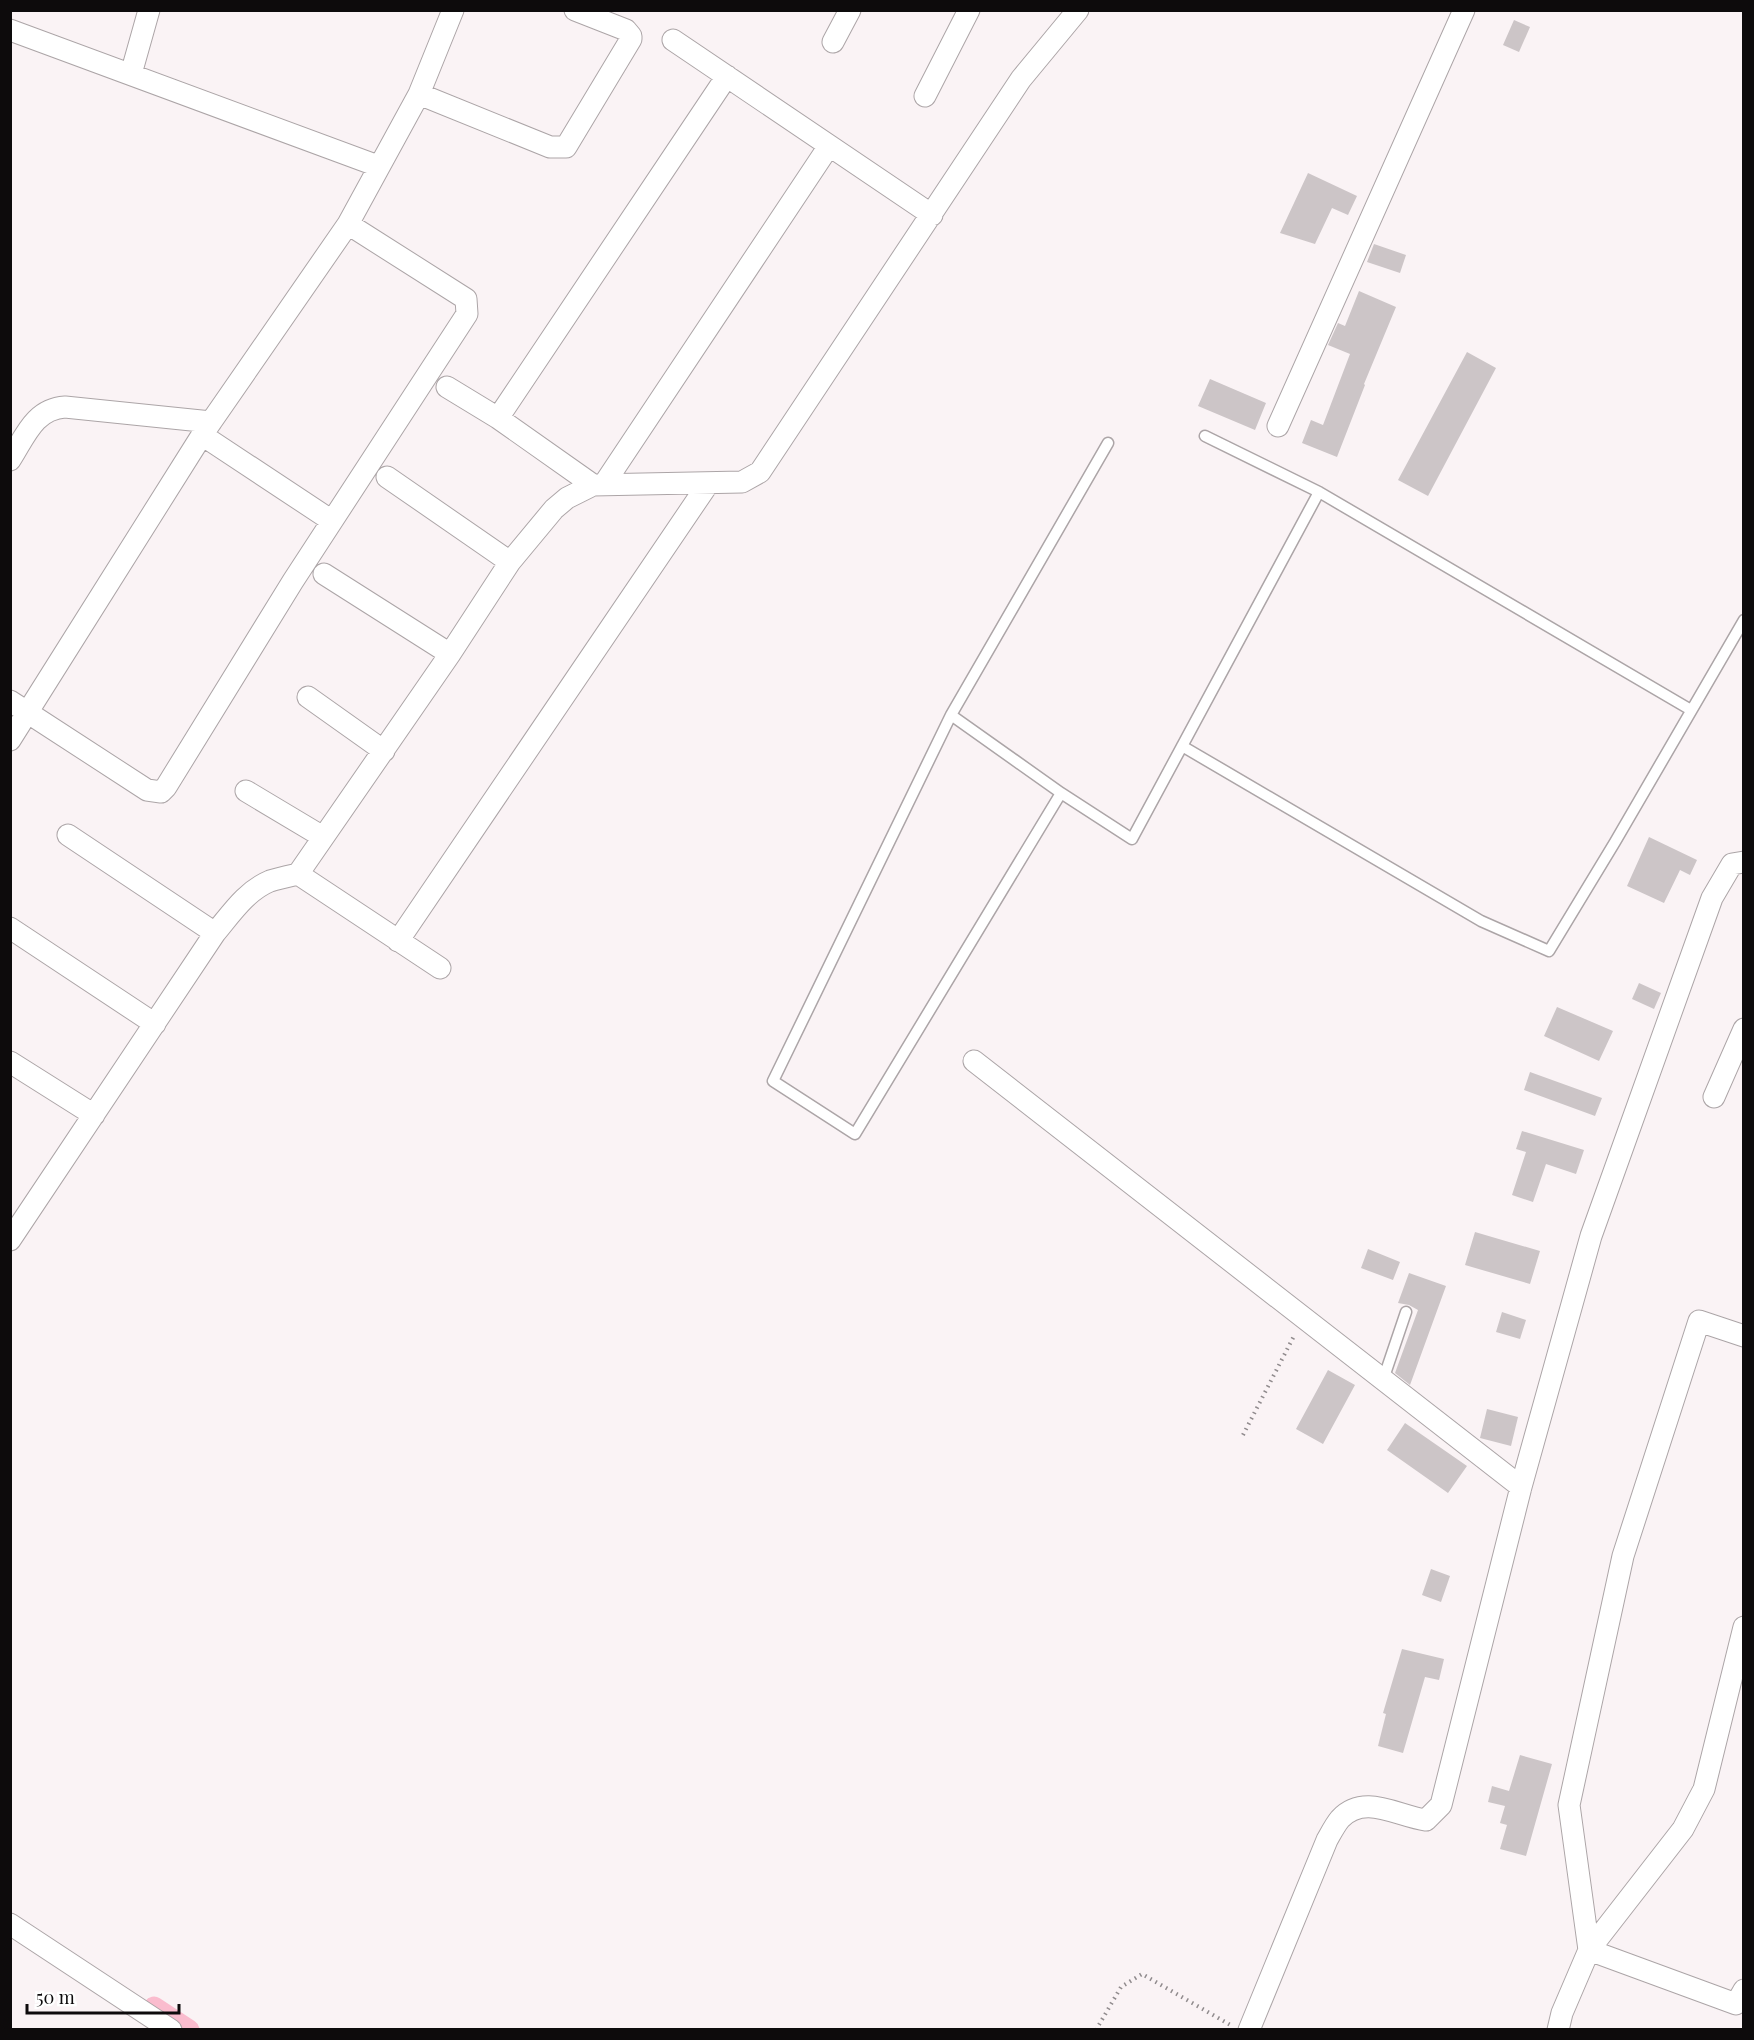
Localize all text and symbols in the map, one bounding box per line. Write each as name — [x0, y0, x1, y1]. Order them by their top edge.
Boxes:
scale bar — [27, 1977, 178, 2015]
text: 50 m — [36, 1985, 75, 2009]

